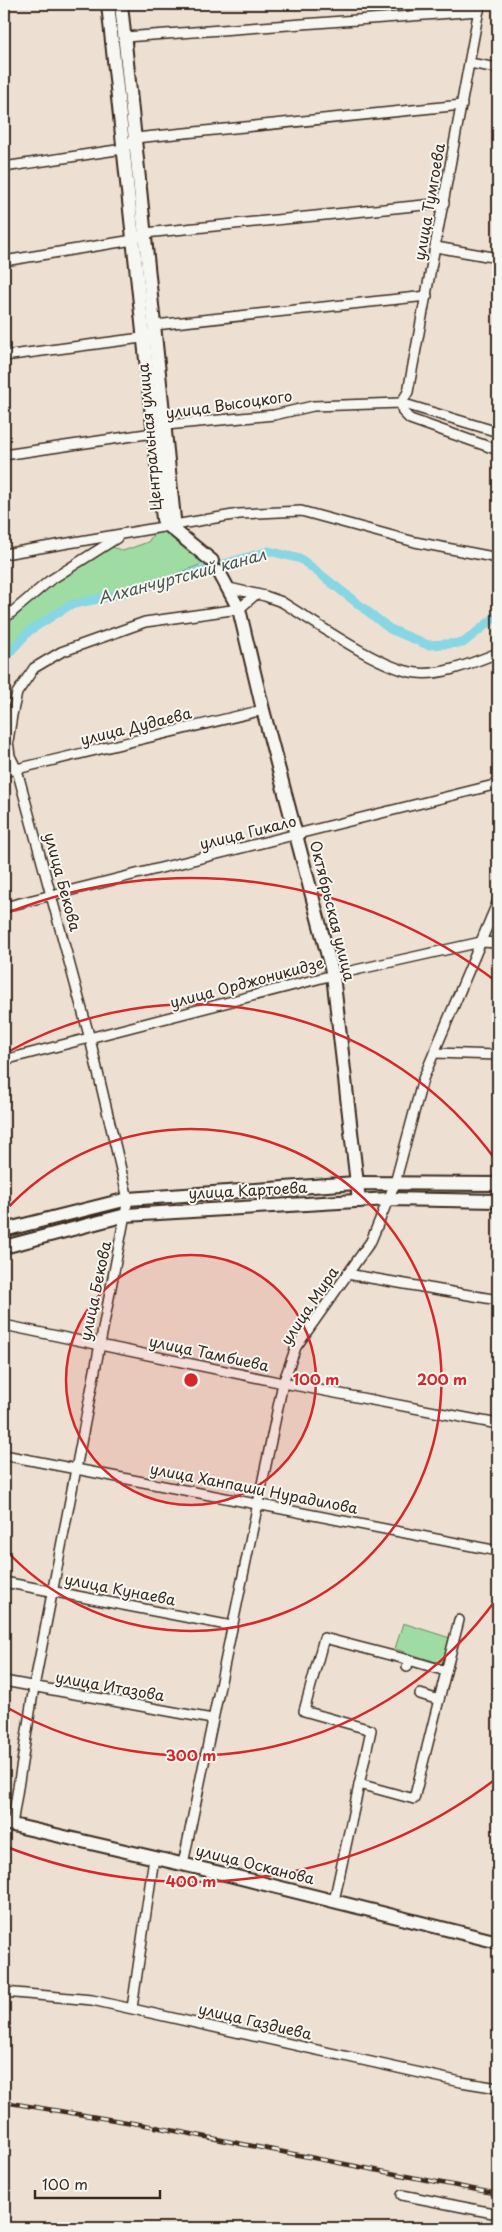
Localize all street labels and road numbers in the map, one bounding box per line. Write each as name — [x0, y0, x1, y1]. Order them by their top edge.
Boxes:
street label: улица Тумгоева — [407, 141, 450, 262]
street label: Центральная улица — [131, 362, 166, 512]
street label: улица Высоцкого — [164, 383, 294, 424]
street label: улица Дудаева — [78, 700, 194, 750]
street label: улица Гикало — [197, 808, 298, 855]
street label: улица Бекова — [39, 830, 88, 934]
street label: Октябрьская улица — [305, 838, 362, 984]
street label: улица Орджоникидзе — [167, 950, 326, 1013]
street label: улица Картоева — [188, 1175, 309, 1204]
street label: улица Бекова — [73, 1238, 116, 1343]
street label: улица Мира — [274, 1261, 344, 1349]
street label: улица Тамбиева — [147, 1329, 272, 1377]
street label: улица Ханпаши Нурадилова — [148, 1456, 361, 1519]
street label: улица Кунаева — [63, 1566, 179, 1611]
street label: улица Итазова — [54, 1665, 167, 1707]
street label: улица Осканова — [194, 1838, 318, 1890]
street label: улица Газдиева — [196, 1996, 315, 2045]

